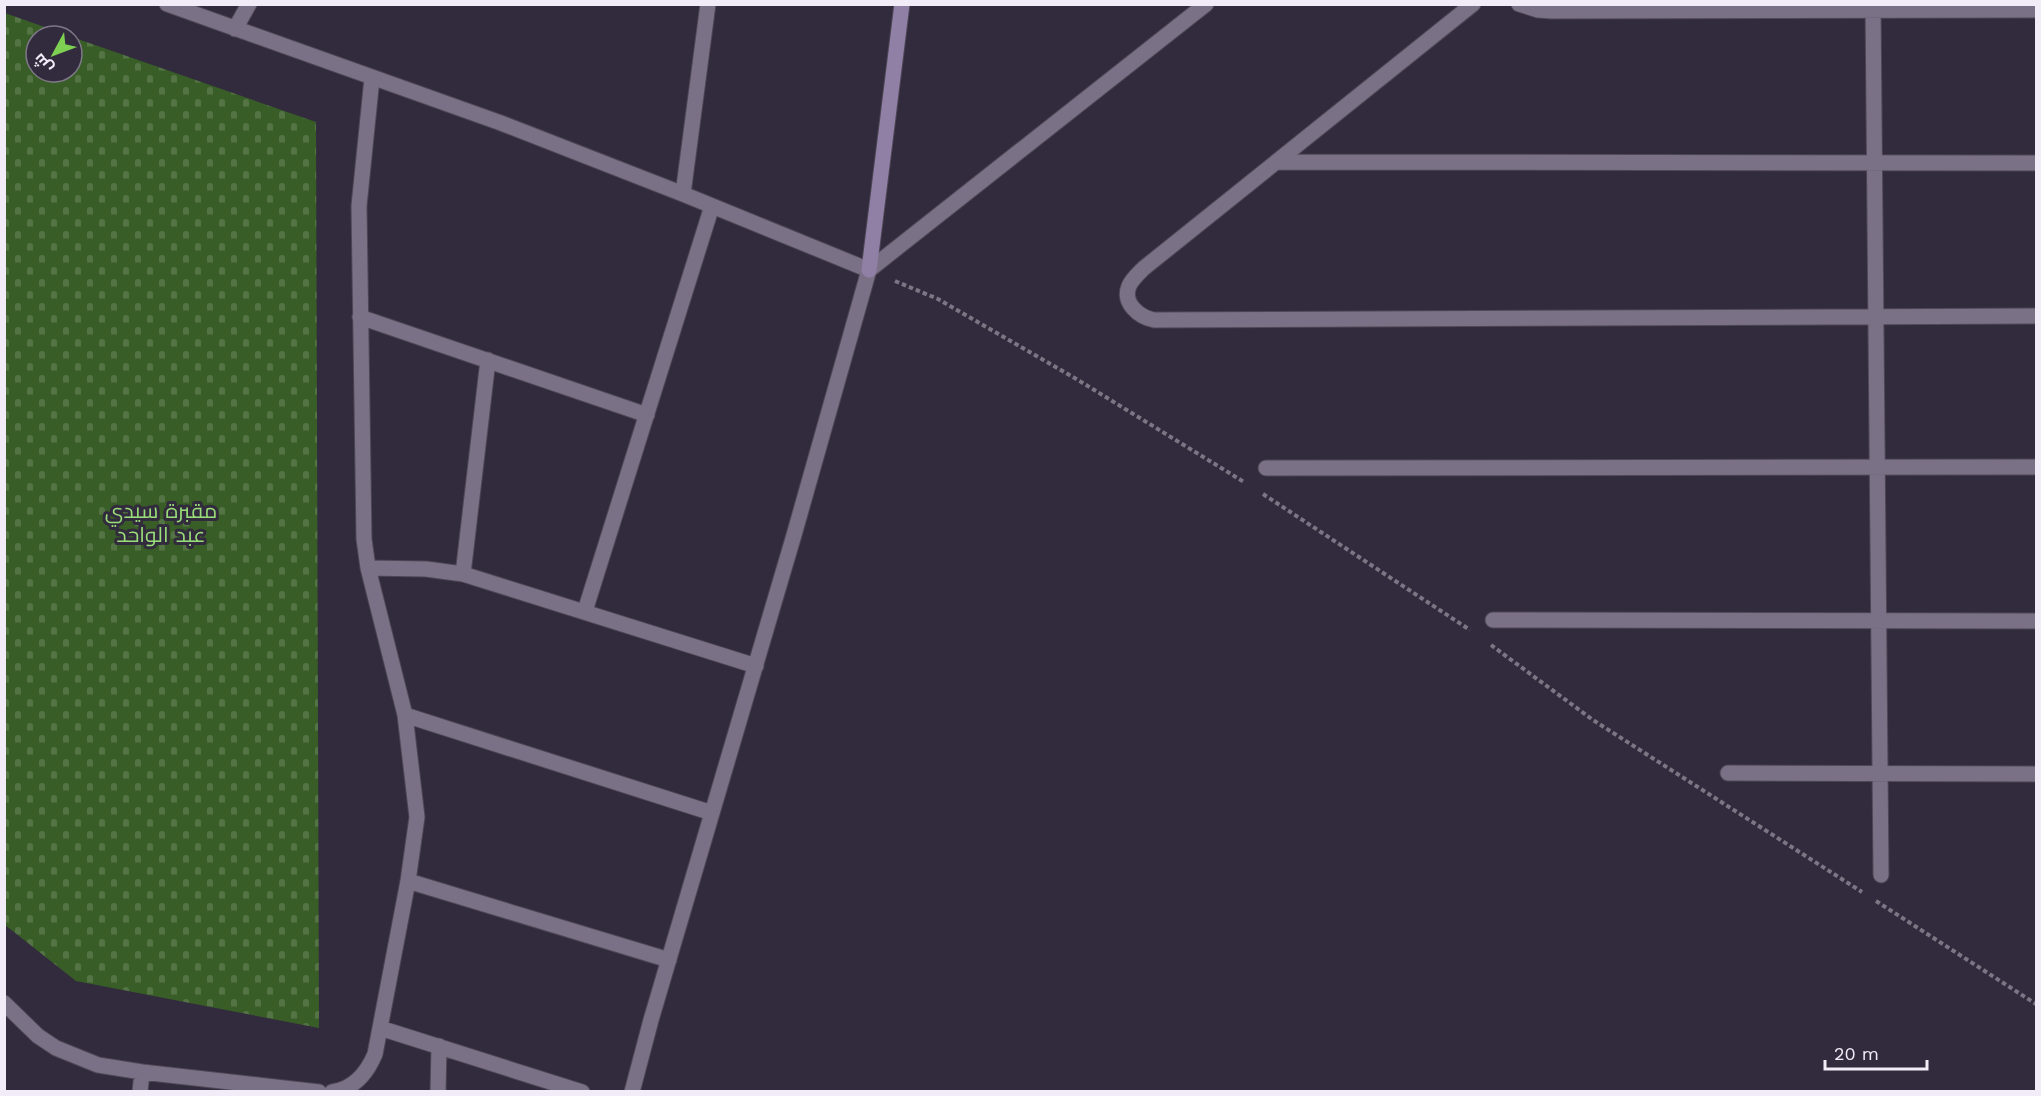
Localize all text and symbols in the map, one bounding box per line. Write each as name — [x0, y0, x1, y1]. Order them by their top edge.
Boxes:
north arrow — [24, 24, 84, 84]
text: ش — [29, 50, 57, 77]
park label: مقبرة سيدي عبد الواحد — [105, 498, 217, 547]
scale bar — [1825, 1033, 1927, 1071]
text: 20 m — [1834, 1043, 1879, 1064]

